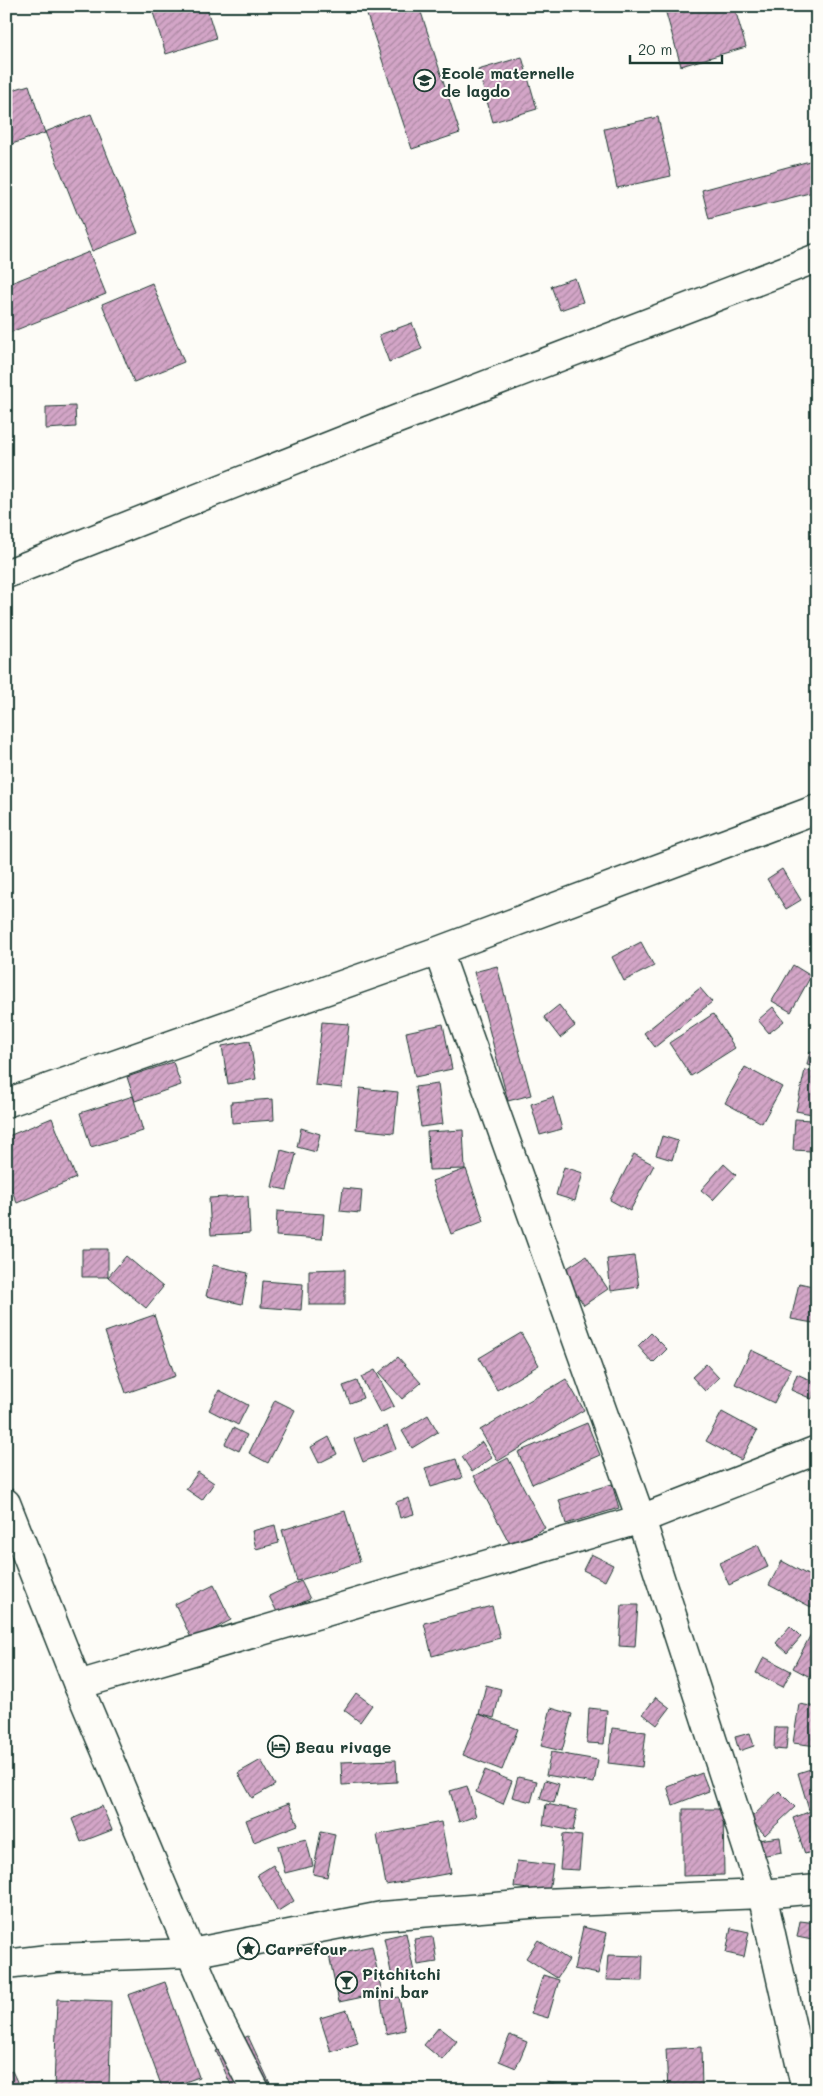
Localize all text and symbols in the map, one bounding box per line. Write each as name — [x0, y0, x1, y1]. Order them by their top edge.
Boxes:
scale bar — [630, 32, 723, 64]
text: 20 m — [638, 39, 672, 59]
place label: Ecole maternelle de lagdo — [441, 62, 575, 101]
school or university icon: Ecole maternelle de lagdo — [413, 69, 437, 93]
hotel icon: Beau rivage — [267, 1734, 291, 1758]
place label: Beau rivage — [295, 1736, 391, 1757]
place icon: Carrefour — [237, 1936, 261, 1960]
place label: Carrefour — [265, 1938, 347, 1959]
place label: Pitchitchi mini bar — [362, 1963, 441, 2002]
bar icon: Pitchitchi mini bar — [334, 1970, 358, 1994]

